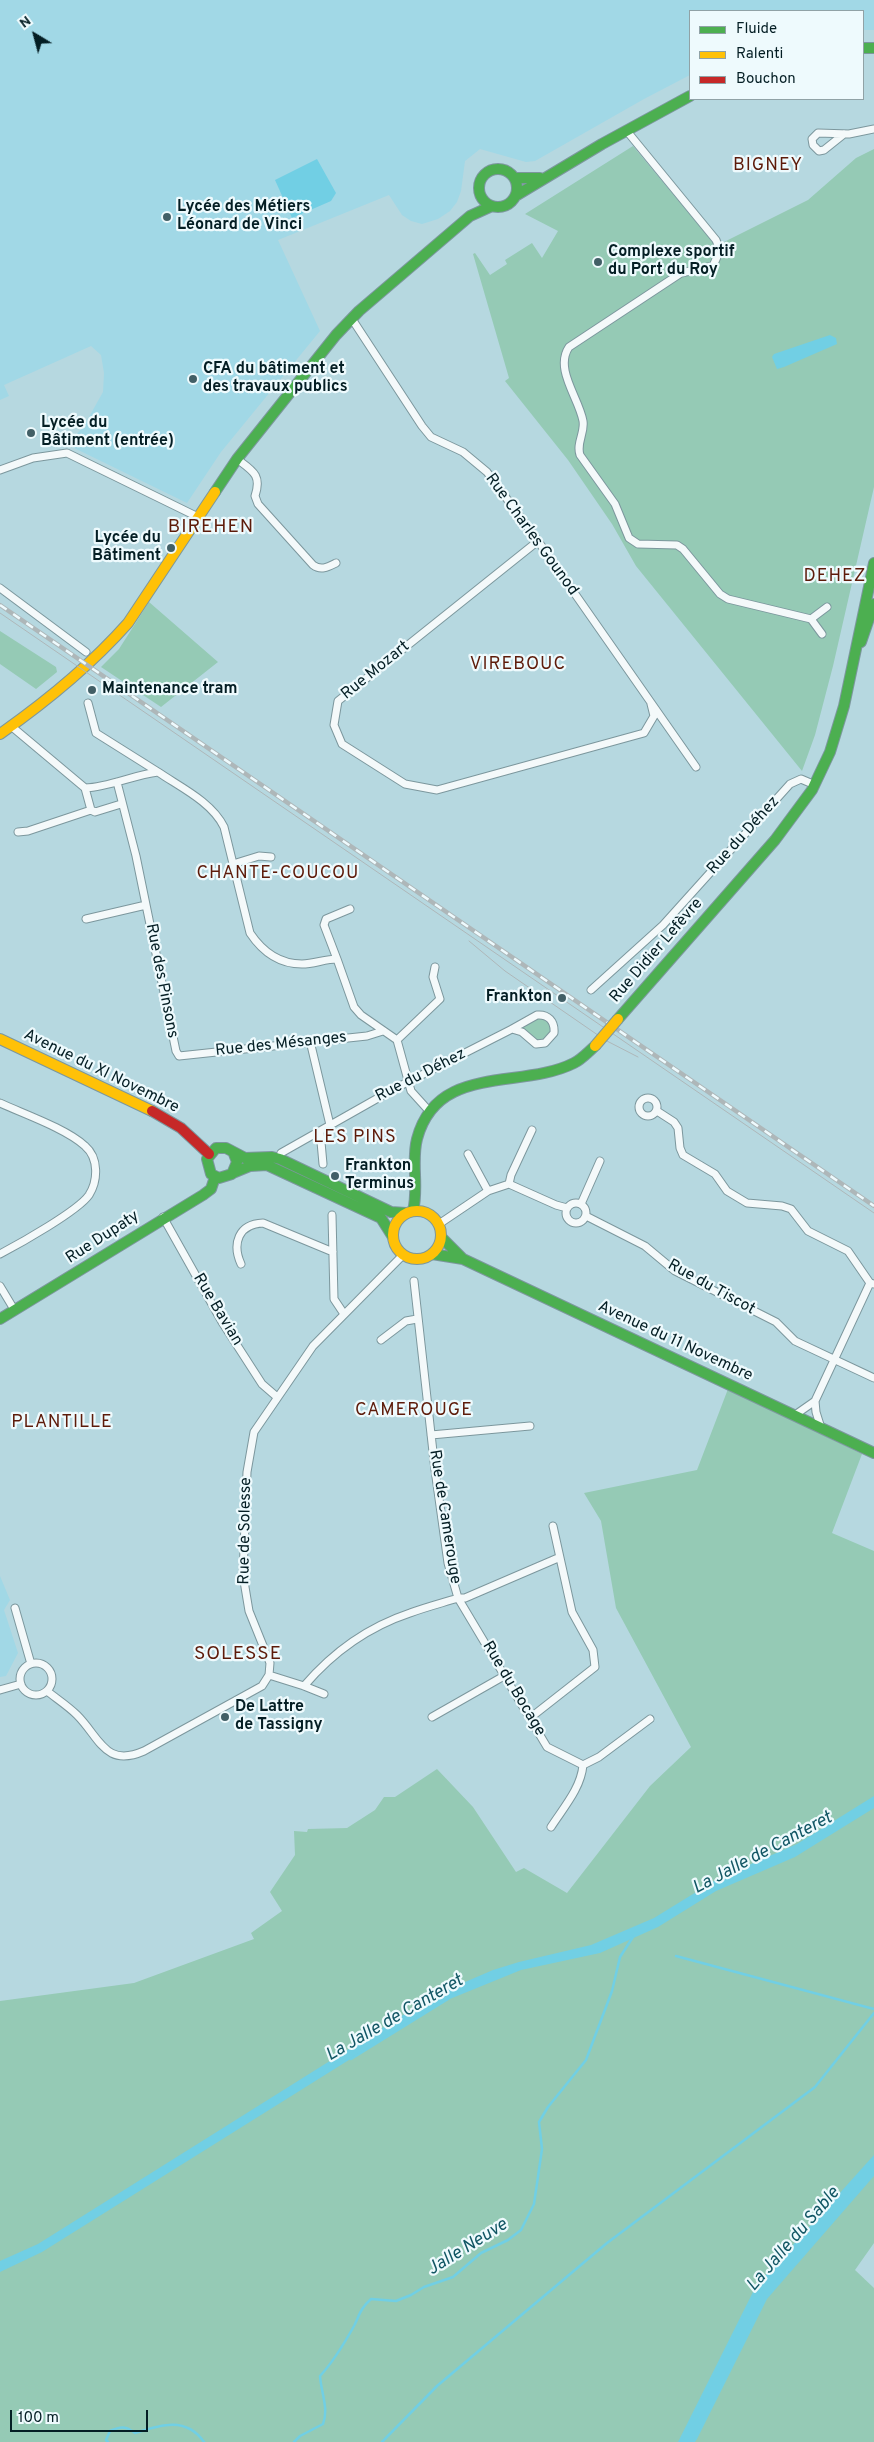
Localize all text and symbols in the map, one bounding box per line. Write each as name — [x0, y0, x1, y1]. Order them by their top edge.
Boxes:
north arrow — [10, 10, 60, 60]
legend — [689, 10, 864, 100]
text: N — [17, 13, 35, 32]
text: Fluide — [736, 20, 777, 39]
text: Ralenti — [736, 45, 783, 64]
text: Bouchon — [736, 70, 796, 89]
district label: BIGNEY — [732, 155, 804, 177]
place label: Lycée des Métiers Léonard de Vinci — [177, 198, 310, 236]
marker: Lycée des Métiers Léonard de Vinci — [161, 211, 173, 223]
place label: Complexe sportif du Port du Roy — [608, 243, 735, 281]
marker: Complexe sportif du Port du Roy — [592, 256, 604, 268]
place label: CFA du bâtiment et des travaux publics — [203, 360, 348, 398]
marker: CFA du bâtiment et des travaux publics — [187, 373, 199, 385]
place label: Lycée du Bâtiment (entrée) — [41, 414, 174, 452]
marker: Lycée du Bâtiment (entrée) — [25, 427, 37, 439]
street label: Rue Charles Gounod — [480, 470, 582, 600]
district label: BIREHEN — [167, 517, 255, 539]
place label: Lycée du Bâtiment — [92, 529, 161, 567]
marker: Lycée du Bâtiment — [165, 542, 177, 554]
district label: DEHEZ — [803, 566, 867, 588]
street label: Rue Mozart — [338, 638, 414, 704]
district label: VIREBOUC — [469, 654, 567, 676]
place label: Maintenance tram — [102, 680, 238, 700]
marker: Maintenance tram — [86, 684, 98, 696]
street label: Rue du Déhez — [704, 793, 784, 879]
district label: CHANTE-COUCOU — [195, 863, 361, 885]
street label: Rue Didier Lefèvre — [606, 895, 708, 1007]
street label: Rue des Pinsons — [140, 922, 182, 1040]
place label: Frankton — [486, 988, 552, 1008]
marker: Frankton — [556, 992, 568, 1004]
street label: Avenue du XI Novembre — [20, 1026, 182, 1118]
street label: Rue des Mésanges — [214, 1029, 348, 1061]
street label: Rue du Déhez — [373, 1045, 469, 1107]
district label: LES PINS — [312, 1127, 398, 1149]
place label: Frankton Terminus — [345, 1157, 414, 1195]
marker: Frankton Terminus — [329, 1170, 341, 1182]
street label: Rue Dupaty — [63, 1207, 143, 1269]
street label: Rue du Tiscot — [664, 1256, 758, 1320]
street label: Rue Bavian — [188, 1271, 246, 1349]
street label: Avenue du 11 Novembre — [595, 1298, 755, 1386]
district label: CAMEROUGE — [354, 1400, 474, 1422]
district label: PLANTILLE — [10, 1412, 114, 1434]
street label: Rue de Camerouge — [424, 1448, 464, 1586]
street label: Rue de Solesse — [235, 1477, 257, 1585]
street label: Rue du Bocage — [477, 1638, 549, 1740]
district label: SOLESSE — [193, 1644, 283, 1666]
place label: De Lattre de Tassigny — [235, 1698, 323, 1736]
marker: De Lattre de Tassigny — [219, 1711, 231, 1723]
water label: La Jalle de Canteret — [690, 1808, 836, 1900]
water label: La Jalle de Canteret — [323, 1971, 467, 2067]
water label: La Jalle du Sable — [743, 2183, 845, 2297]
water label: Jalle Neuve — [424, 2215, 512, 2281]
scale bar — [12, 2400, 150, 2432]
text: 100 m — [18, 2409, 59, 2428]

